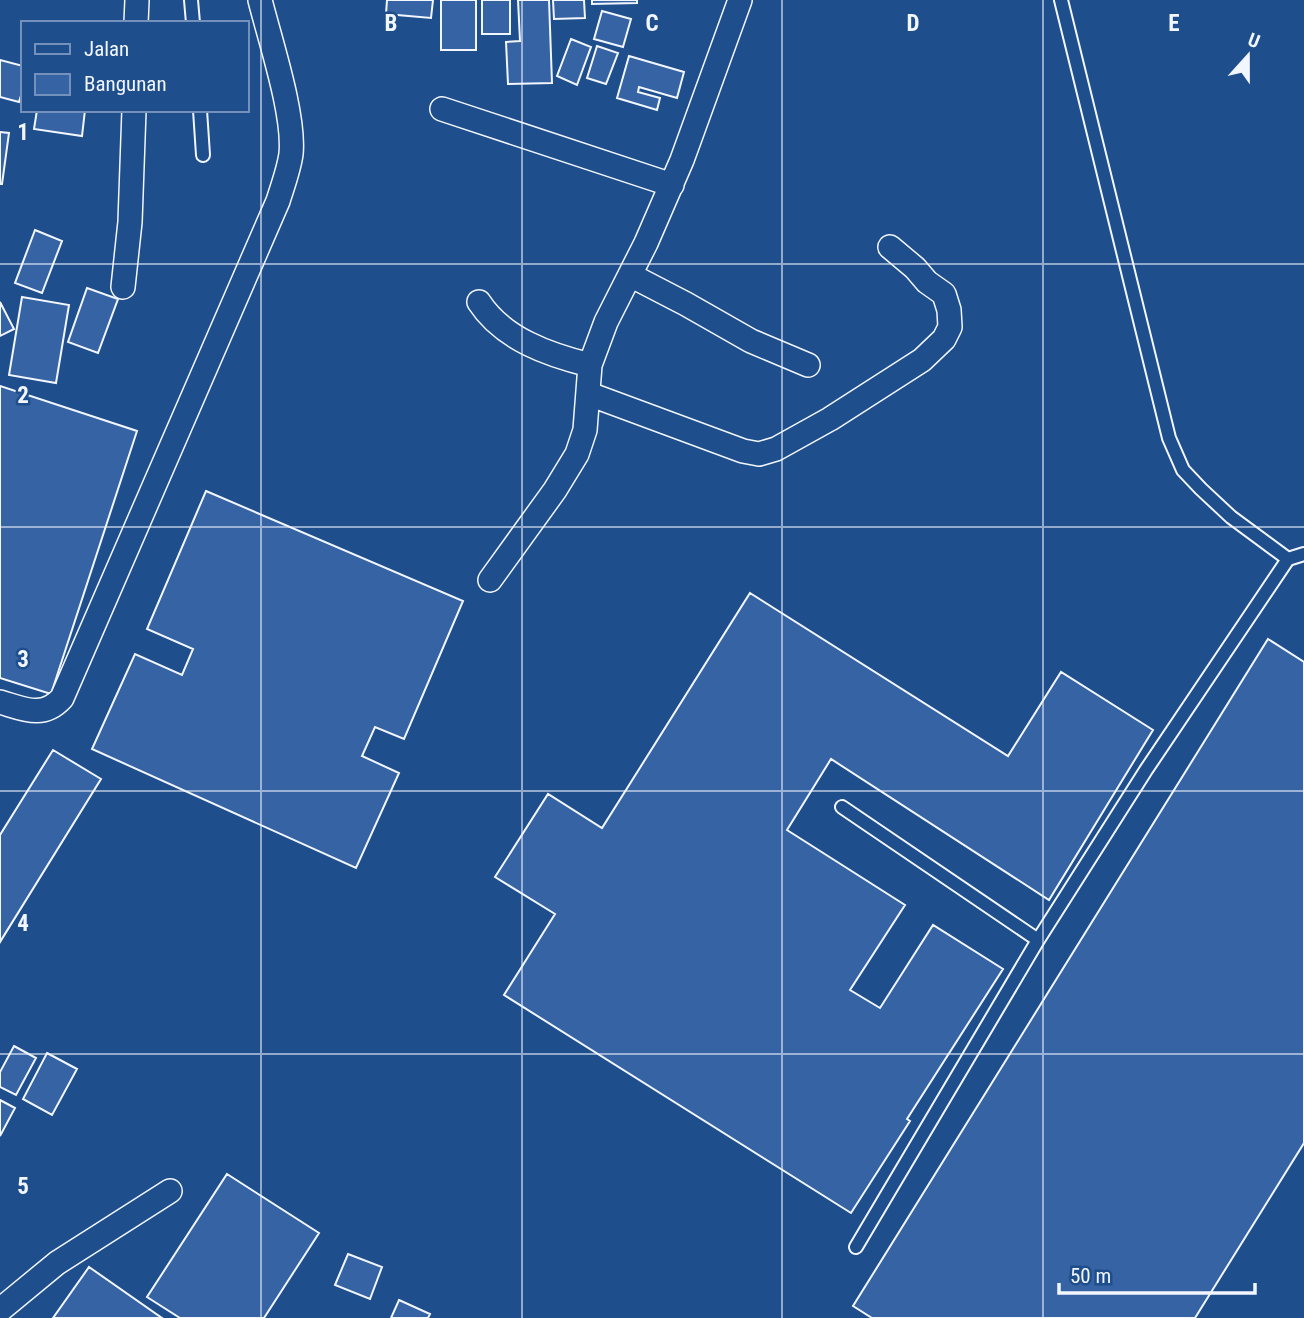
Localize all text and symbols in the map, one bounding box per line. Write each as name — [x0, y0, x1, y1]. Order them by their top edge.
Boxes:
text: B — [385, 10, 397, 37]
text: C — [645, 10, 659, 37]
text: D — [907, 10, 920, 37]
text: E — [1168, 10, 1180, 37]
legend — [21, 21, 248, 112]
north arrow — [1213, 21, 1283, 91]
text: U — [1245, 28, 1263, 53]
text: Jalan — [84, 37, 129, 61]
text: Bangunan — [84, 72, 167, 96]
text: 1 — [17, 119, 29, 146]
text: 2 — [17, 382, 29, 409]
text: 3 — [17, 646, 29, 673]
text: 4 — [17, 910, 29, 937]
text: 5 — [17, 1173, 29, 1200]
scale bar — [1059, 1252, 1255, 1296]
text: 50 m — [1070, 1264, 1111, 1288]

